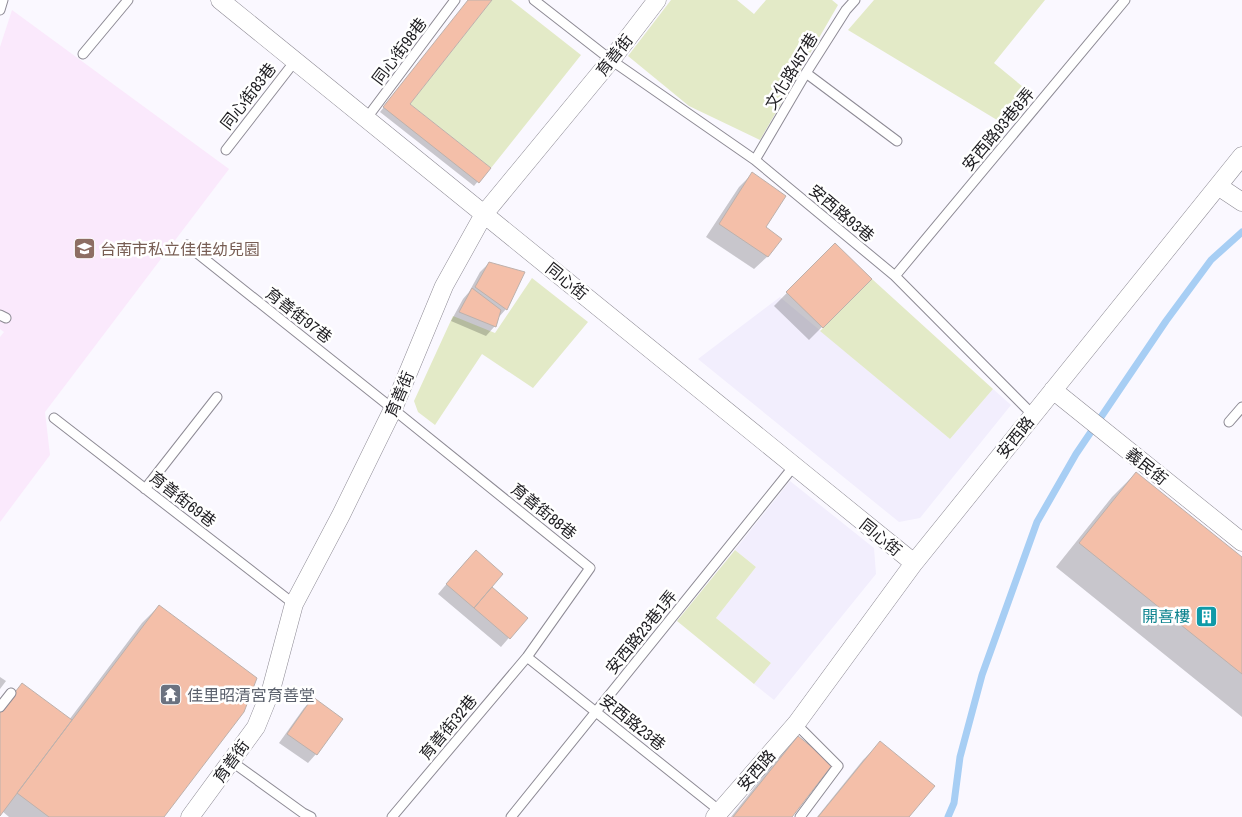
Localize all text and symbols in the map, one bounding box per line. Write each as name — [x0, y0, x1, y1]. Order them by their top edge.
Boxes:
street label: 同心街98巷 — [367, 13, 431, 89]
street label: 育善街 — [591, 29, 637, 81]
street label: 文化路457巷 — [759, 29, 823, 113]
street label: 同心街83巷 — [215, 58, 281, 134]
street label: 安西路93巷8弄 — [957, 83, 1039, 175]
street label: 安西路93巷 — [805, 179, 879, 247]
school or university icon: 台南市私立佳佳幼兒園 — [72, 237, 96, 261]
place label: 台南市私立佳佳幼兒園 — [100, 238, 260, 260]
street label: 同心街 — [541, 257, 593, 305]
street label: 育善街97巷 — [261, 282, 337, 348]
street label: 育善街 — [379, 368, 419, 420]
street label: 安西路 — [991, 411, 1039, 463]
street label: 義民街 — [1121, 442, 1173, 490]
street label: 育善街69巷 — [145, 466, 221, 532]
street label: 育善街88巷 — [507, 478, 581, 544]
street label: 同心街 — [855, 513, 907, 561]
street label: 安西路23巷1弄 — [600, 585, 682, 679]
building icon: 開喜樓 — [1194, 604, 1218, 628]
place label: 開喜樓 — [1142, 605, 1190, 627]
temple icon: 佳里昭清宮育善堂 — [159, 683, 183, 707]
place label: 佳里昭清宮育善堂 — [187, 684, 315, 706]
street label: 安西路23巷 — [596, 689, 670, 755]
street label: 育善街32巷 — [414, 690, 482, 764]
street label: 育善街 — [208, 735, 254, 787]
street label: 安西路 — [732, 745, 780, 795]

